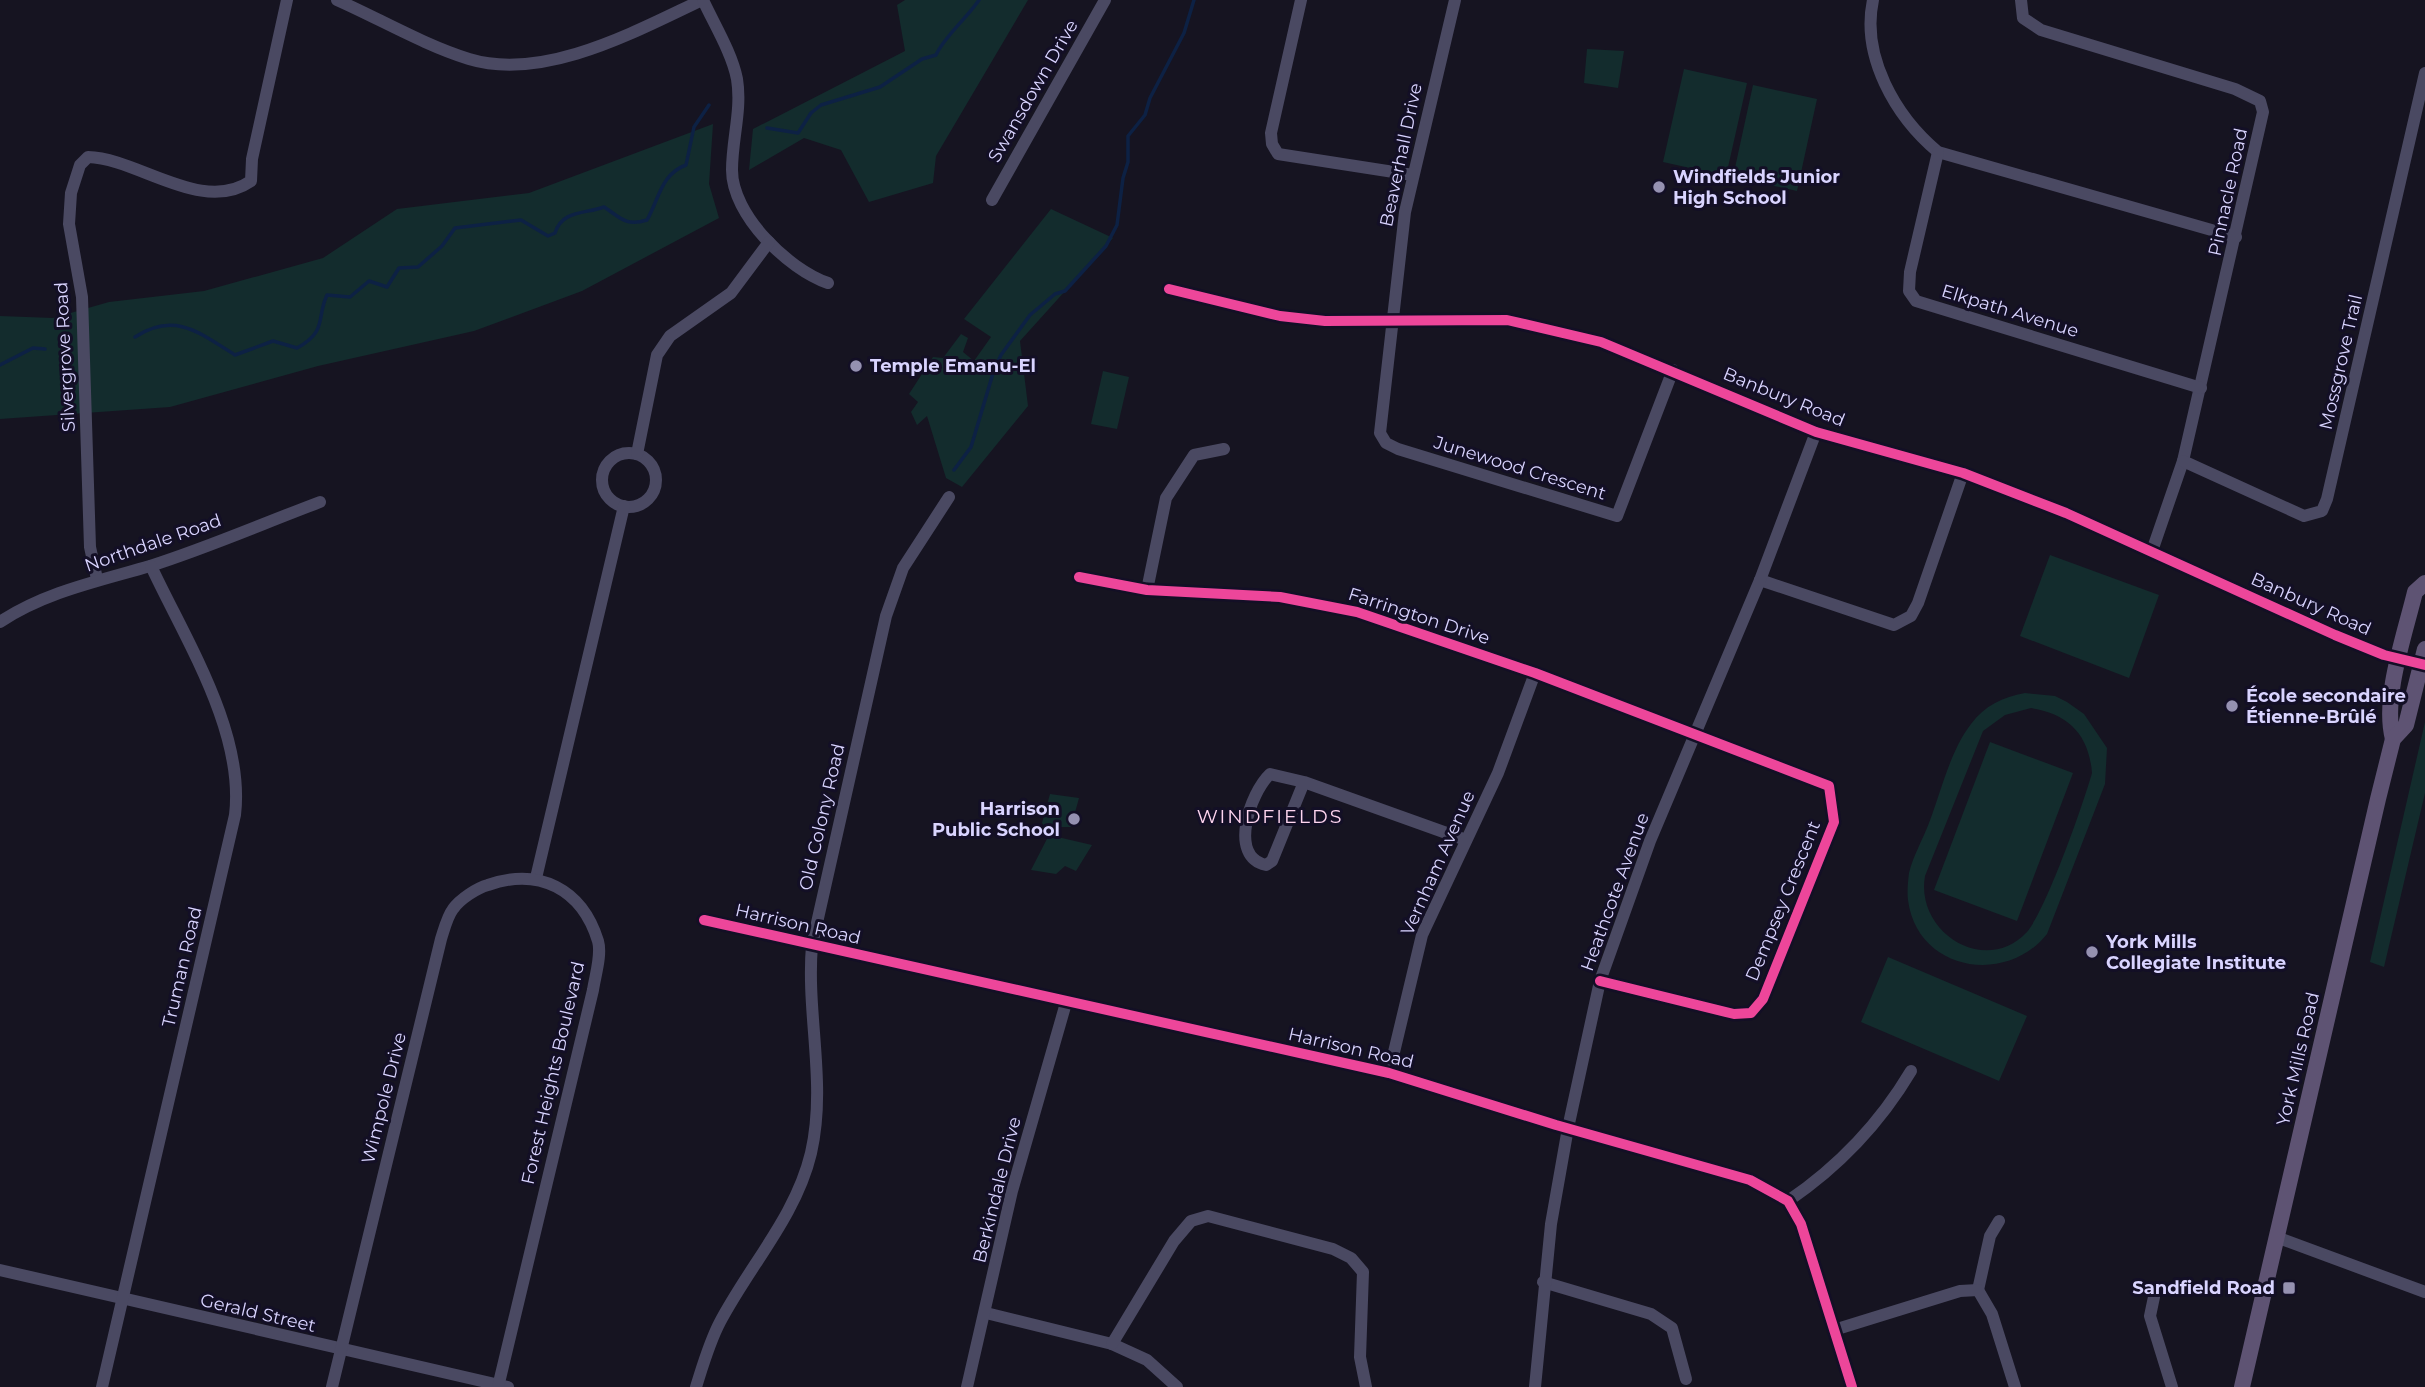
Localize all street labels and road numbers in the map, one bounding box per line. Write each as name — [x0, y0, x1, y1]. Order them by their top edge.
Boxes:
street label: Swansdown Drive — [983, 16, 1083, 166]
street label: Beaverhall Drive — [1375, 81, 1427, 229]
street label: Pinnacle Road — [2204, 126, 2252, 258]
street label: Elkpath Avenue — [1939, 280, 2081, 342]
street label: Silvergrove Road — [50, 281, 80, 433]
street label: Mossgrove Trail — [2315, 292, 2367, 432]
street label: Banbury Road — [1720, 363, 1848, 431]
street label: Junewood Crescent — [1430, 431, 1609, 505]
street label: Northdale Road — [82, 509, 224, 577]
street label: Banbury Road — [2247, 568, 2375, 640]
street label: Farrington Drive — [1345, 583, 1493, 649]
street label: Old Colony Road — [794, 741, 850, 893]
street label: Vernham Avenue — [1396, 787, 1480, 939]
street label: Heathcote Avenue — [1576, 810, 1654, 974]
street label: Dempsey Crescent — [1741, 818, 1825, 984]
street label: Harrison Road — [733, 899, 863, 949]
street label: Truman Road — [157, 905, 207, 1029]
street label: Forest Heights Boulevard — [517, 959, 589, 1187]
street label: York Mills Road — [2272, 990, 2324, 1128]
street label: Harrison Road — [1286, 1023, 1416, 1073]
street label: Wimpole Drive — [357, 1030, 411, 1166]
street label: Berkindale Drive — [968, 1115, 1026, 1265]
street label: Gerald Street — [198, 1289, 318, 1337]

